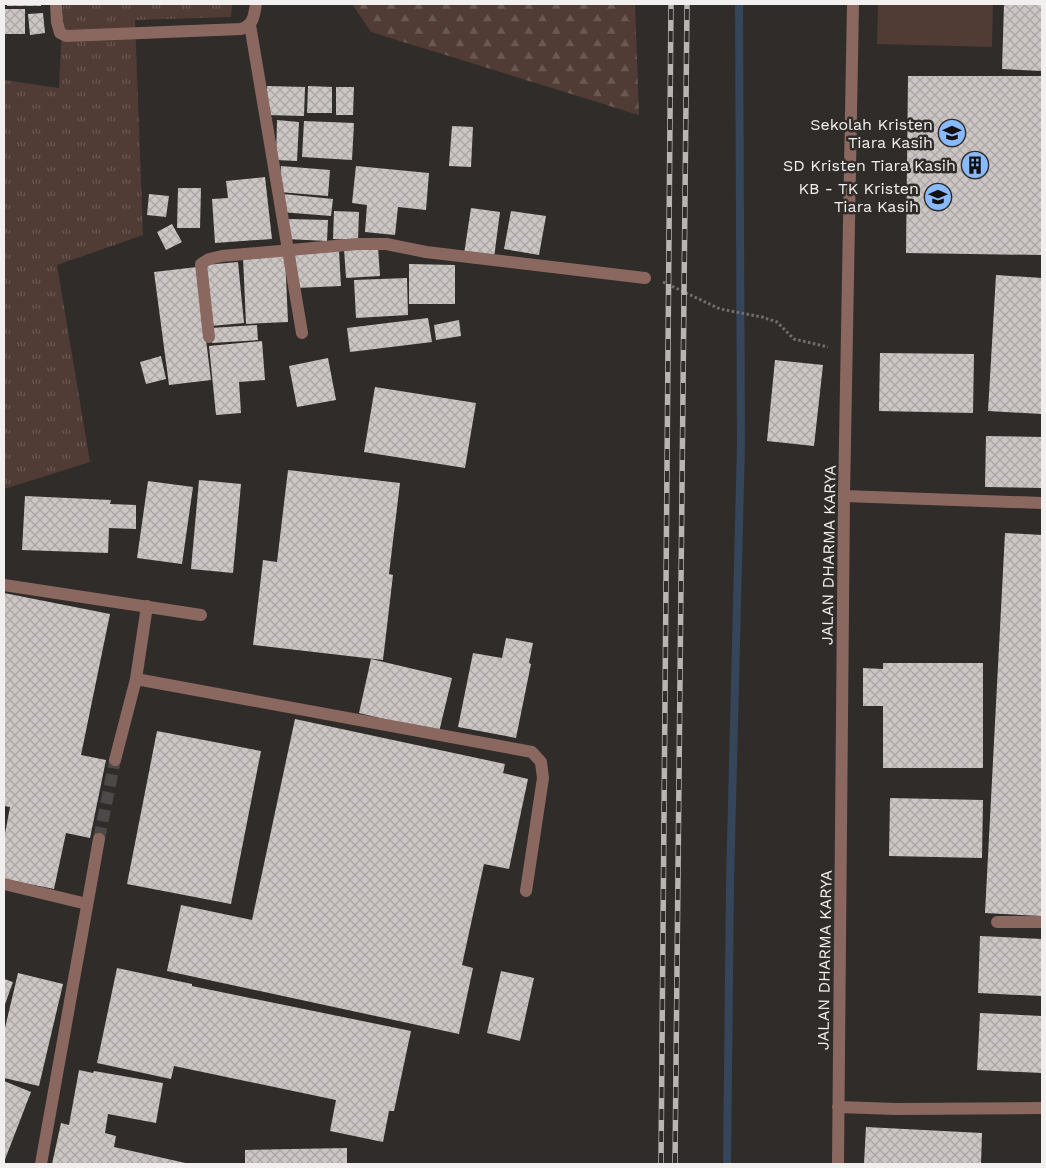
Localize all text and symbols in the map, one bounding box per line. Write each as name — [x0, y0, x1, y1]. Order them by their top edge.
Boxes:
place label: Sekolah Kristen Tiara Kasih — [810, 115, 933, 152]
school or university icon: Sekolah Kristen Tiara Kasih — [937, 118, 967, 148]
building icon: SD Kristen Tiara Kasih — [960, 150, 990, 180]
place label: SD Kristen Tiara Kasih — [783, 156, 956, 175]
place label: KB - TK Kristen Tiara Kasih — [798, 179, 919, 216]
school or university icon: KB - TK Kristen Tiara Kasih — [923, 182, 953, 212]
street label: JALAN DHARMA KARYA — [817, 464, 840, 645]
street label: JALAN DHARMA KARYA — [813, 869, 836, 1050]

